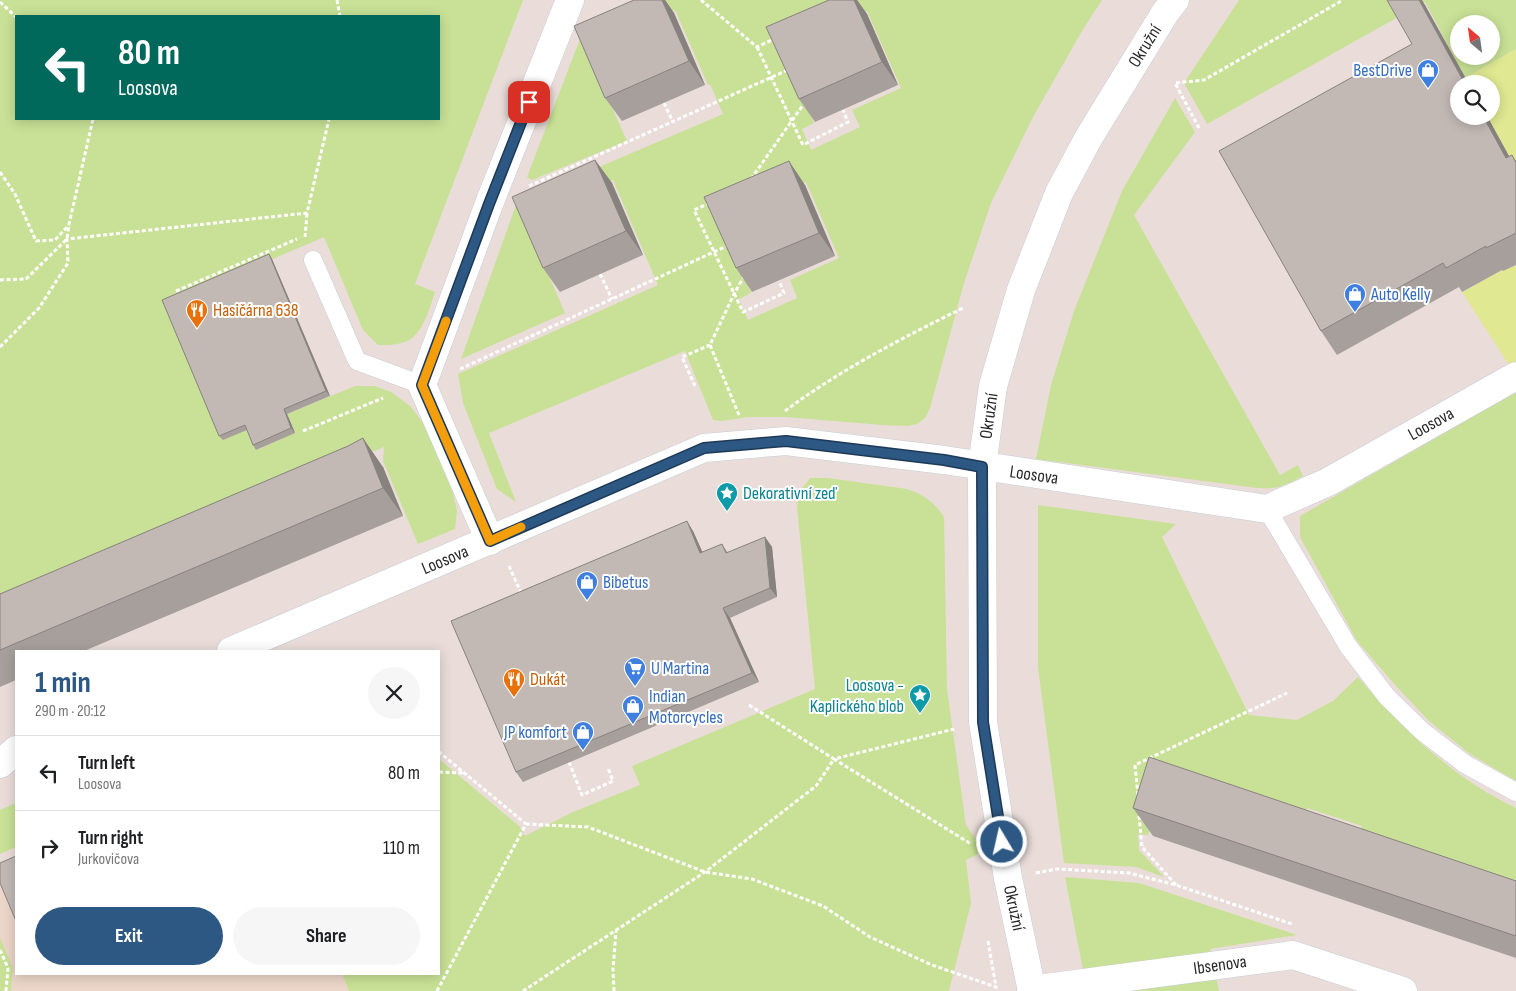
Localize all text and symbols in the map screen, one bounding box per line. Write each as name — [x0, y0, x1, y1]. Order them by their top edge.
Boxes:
north arrow — [1450, 15, 1500, 65]
map controls — [1450, 15, 1500, 125]
street label: Okružní — [1124, 20, 1166, 71]
text: 80 m — [118, 32, 180, 75]
icon: left — [35, 35, 100, 100]
shop icon: BestDrive — [1416, 58, 1440, 89]
place label: BestDrive — [1353, 60, 1412, 81]
text: Loosova — [118, 75, 178, 102]
button: search — [1450, 75, 1500, 125]
pin — [508, 81, 550, 123]
icon: arrive — [515, 88, 543, 116]
shop icon: Auto Kelly — [1343, 282, 1367, 313]
place label: Auto Kelly — [1370, 284, 1431, 305]
restaurant icon: Hasičárna 638 — [185, 298, 209, 329]
place label: Hasičárna 638 — [213, 300, 299, 321]
street label: Okružní — [975, 391, 1003, 440]
street label: Loosova — [1405, 403, 1457, 445]
street label: Loosova — [1008, 461, 1060, 489]
place icon: Dekorativní zeď — [715, 481, 739, 512]
place label: Dekorativní zeď — [743, 483, 837, 504]
street label: Loosova — [418, 541, 472, 579]
shop icon: Bibetus — [575, 570, 599, 601]
place label: Bibetus — [603, 572, 649, 593]
supermarket icon: U Martina — [623, 656, 647, 687]
place label: U Martina — [651, 658, 709, 679]
text: 1 min — [35, 665, 91, 701]
button: close — [368, 667, 420, 719]
restaurant icon: Dukát — [502, 667, 526, 698]
place label: Dukát — [530, 669, 566, 690]
place label: Loosova - Kaplického blob — [810, 675, 904, 717]
place icon: Loosova - Kaplického blob — [908, 683, 932, 714]
place label: Indian Motorcycles — [649, 686, 723, 728]
shop icon: Indian Motorcycles — [621, 694, 645, 725]
text: 290 m · 20:12 — [35, 702, 106, 721]
shop icon: JP komfort — [571, 720, 595, 751]
place label: JP komfort — [503, 722, 567, 743]
text: Turn left — [78, 752, 135, 775]
icon: left — [35, 759, 63, 787]
text: 80 m — [388, 762, 420, 785]
text: Loosova — [78, 775, 121, 794]
position arrow — [975, 815, 1027, 867]
text: Turn right — [78, 827, 143, 850]
icon: right — [35, 834, 63, 862]
text: 110 m — [383, 837, 420, 860]
text: Jurkovičova — [78, 850, 139, 869]
street label: Okružní — [999, 883, 1029, 933]
button: Exit — [35, 907, 223, 965]
button: Share — [233, 907, 420, 965]
street label: Ibsenova — [1192, 951, 1248, 979]

